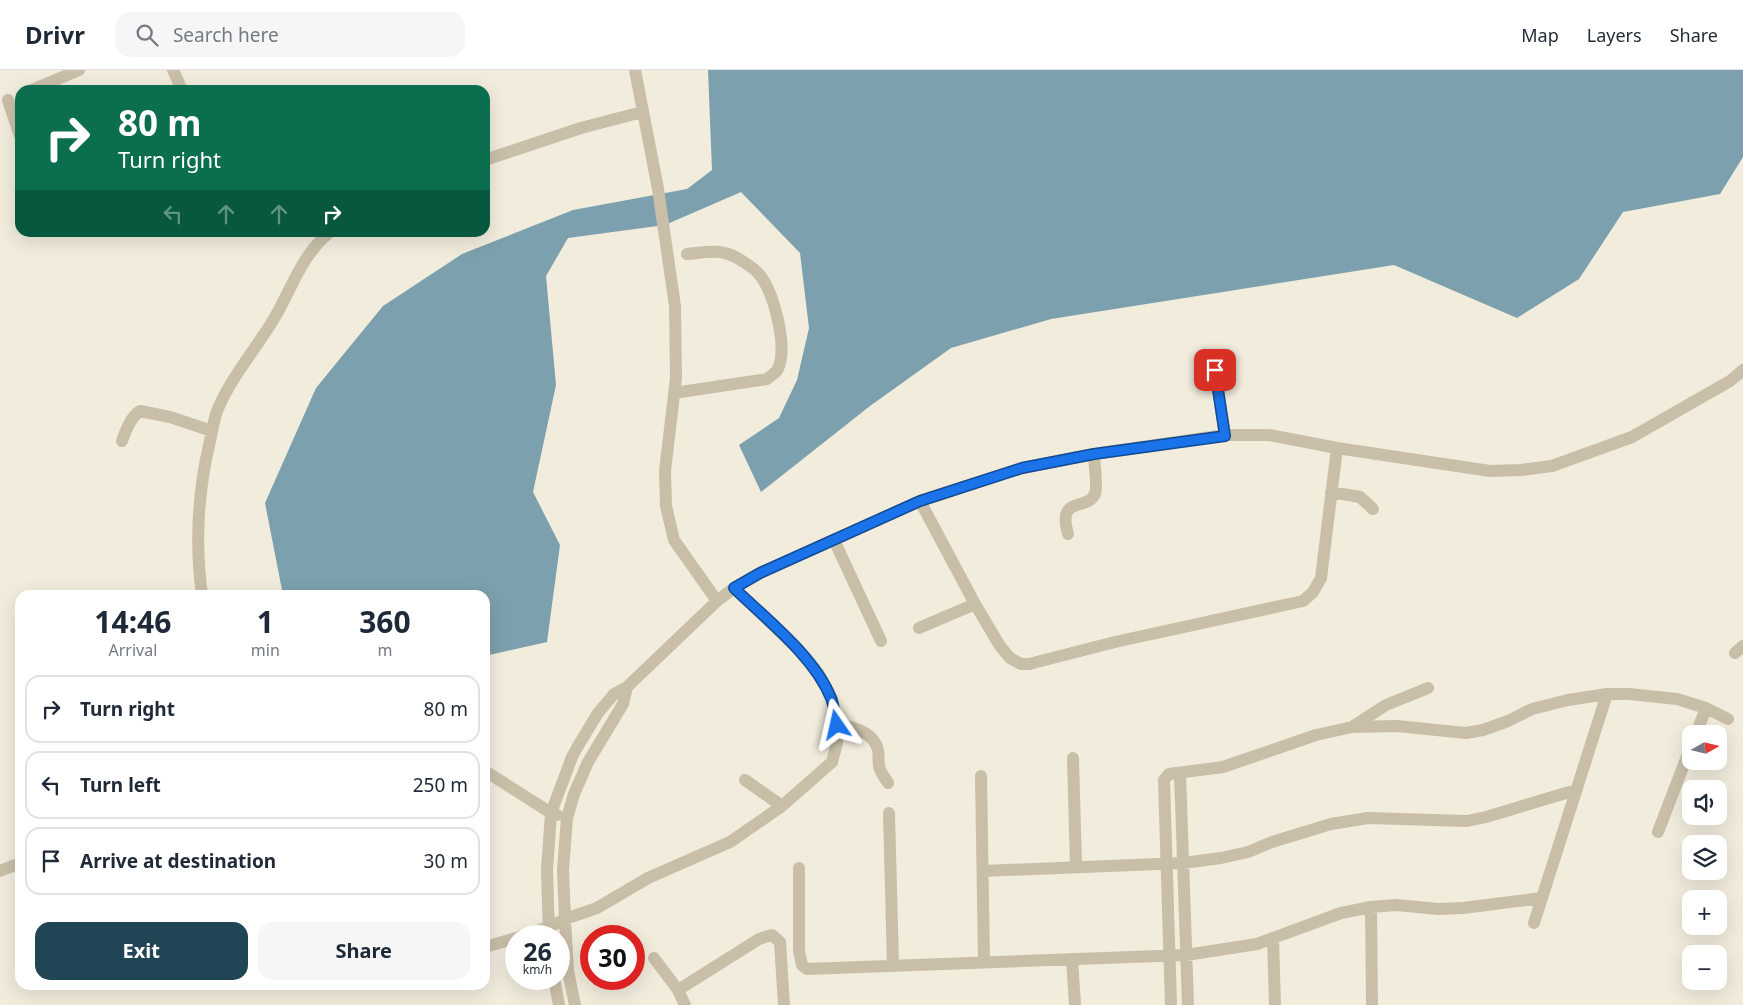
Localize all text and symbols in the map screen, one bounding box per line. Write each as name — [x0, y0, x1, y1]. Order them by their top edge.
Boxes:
search box — [115, 12, 465, 57]
text: Drivr — [25, 18, 85, 51]
icon: search — [133, 21, 161, 49]
text: Search here — [173, 22, 279, 48]
text: Map — [1521, 23, 1559, 47]
text: Layers — [1587, 23, 1642, 47]
text: Share — [1670, 23, 1718, 47]
text: 80 m — [118, 99, 201, 146]
icon: right — [35, 105, 100, 170]
text: Turn right — [118, 144, 221, 174]
icon: left — [159, 200, 187, 228]
icon: ahead — [212, 200, 240, 228]
icon: ahead — [265, 200, 293, 228]
icon: right — [318, 200, 346, 228]
pin — [1194, 349, 1236, 391]
icon: arrive — [1201, 356, 1229, 384]
text: 14:46 — [94, 601, 171, 642]
text: 1 — [257, 601, 274, 642]
text: 360 — [359, 601, 411, 642]
text: Arrival — [108, 639, 157, 661]
text: min — [251, 639, 280, 661]
text: m — [377, 639, 392, 661]
icon: right — [37, 695, 65, 723]
text: Turn right — [80, 696, 175, 722]
text: 80 m — [424, 696, 468, 722]
position arrow — [810, 698, 862, 750]
north arrow — [1682, 725, 1728, 770]
map controls — [1682, 725, 1727, 990]
icon: left — [37, 771, 65, 799]
text: Turn left — [80, 772, 161, 798]
text: 250 m — [413, 772, 468, 798]
button: sound — [1682, 780, 1727, 825]
button: layers — [1682, 835, 1727, 880]
icon: arrive — [37, 847, 65, 875]
text: Arrive at destination — [80, 848, 276, 874]
text: 30 m — [424, 848, 468, 874]
button: + — [1682, 890, 1727, 935]
button: Exit — [35, 922, 248, 980]
button: Share — [258, 922, 470, 980]
speed limit sign: 30 — [580, 925, 645, 990]
text: 26 — [523, 934, 552, 968]
button: − — [1682, 945, 1727, 990]
text: km/h — [523, 961, 552, 978]

